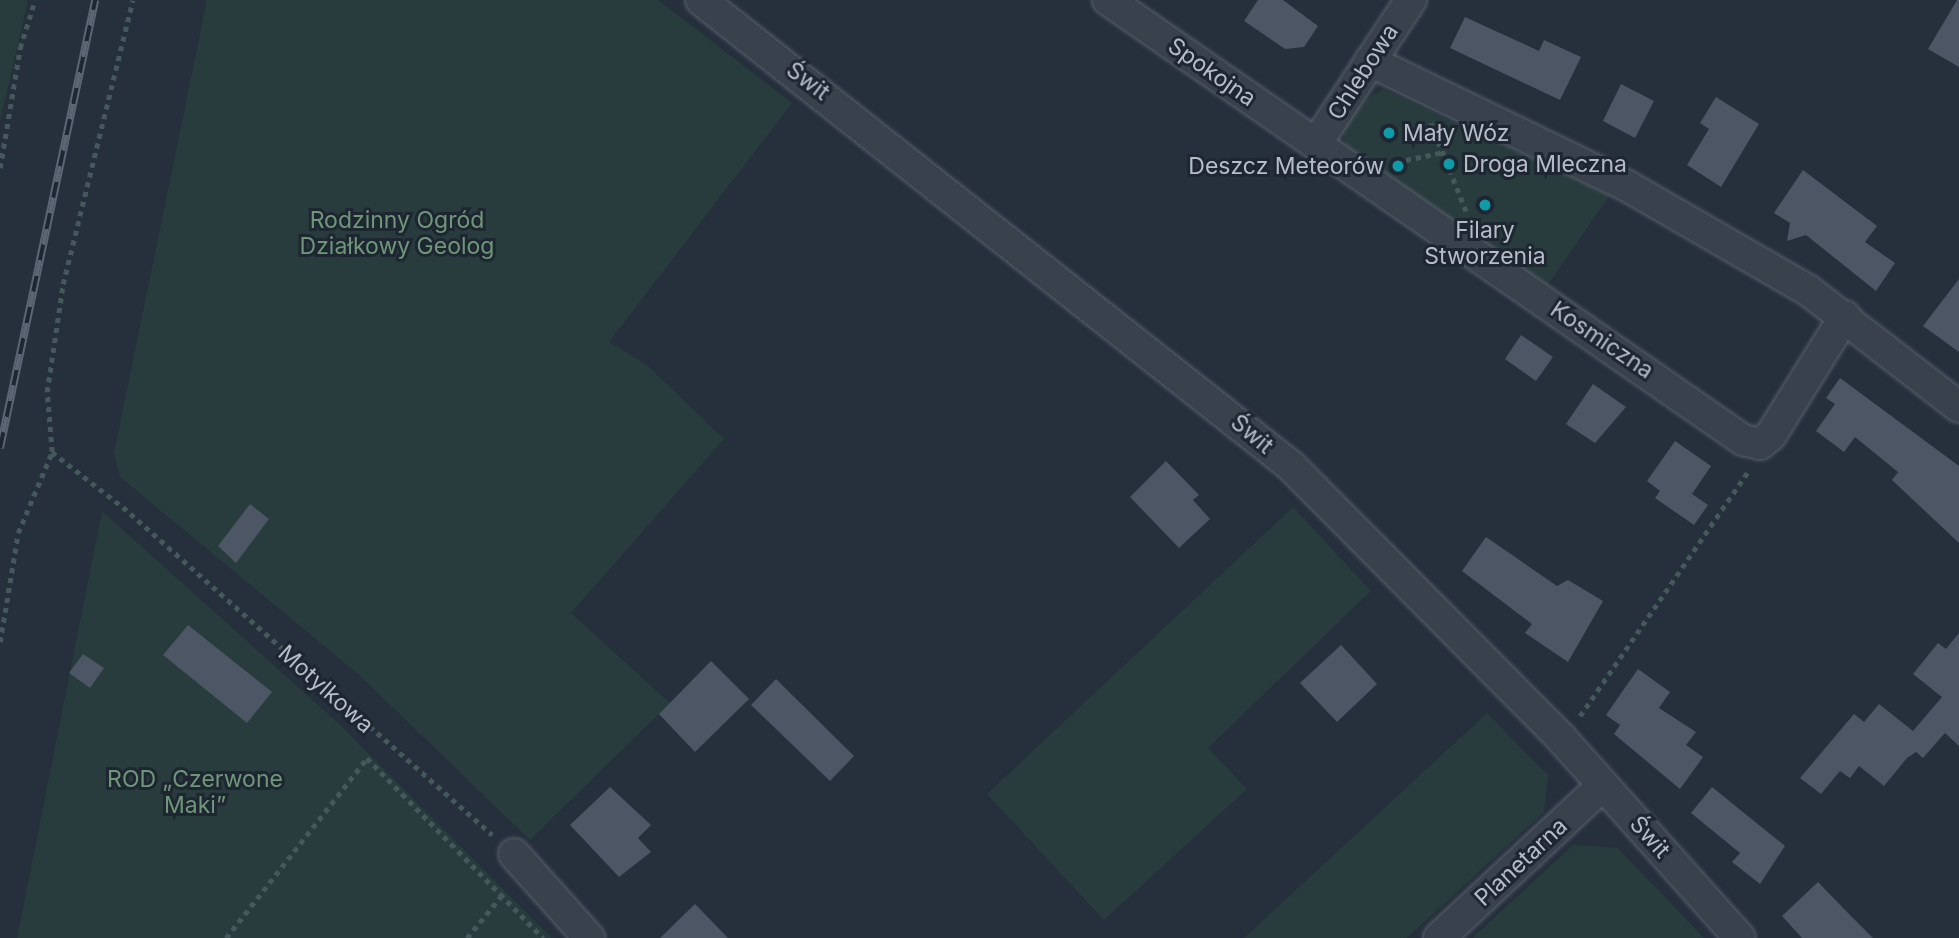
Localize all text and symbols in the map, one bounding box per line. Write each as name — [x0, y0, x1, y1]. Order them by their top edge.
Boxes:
street label: Chlebowa — [1322, 19, 1404, 125]
street label: Spokojna — [1163, 32, 1261, 112]
street label: Świt — [781, 56, 835, 106]
place label: Mały Wóz — [1403, 119, 1509, 147]
marker: Mały Wóz — [1381, 125, 1397, 141]
place label: Droga Mleczna — [1463, 150, 1627, 178]
place label: Deszcz Meteorów — [1188, 152, 1384, 180]
marker: Droga Mleczna — [1441, 156, 1457, 172]
marker: Deszcz Meteorów — [1390, 158, 1406, 174]
marker: Filary Stworzenia — [1477, 197, 1493, 213]
park label: Rodzinny Ogród Działkowy Geolog — [300, 206, 494, 260]
place label: Filary Stworzenia — [1424, 216, 1546, 270]
street label: Kosmiczna — [1545, 296, 1659, 384]
street label: Świt — [1225, 408, 1279, 460]
street label: Motylkowa — [273, 639, 379, 739]
park label: ROD „Czerwone Maki” — [107, 765, 283, 819]
street label: Świt — [1624, 810, 1676, 864]
street label: Planetarna — [1469, 812, 1573, 912]

